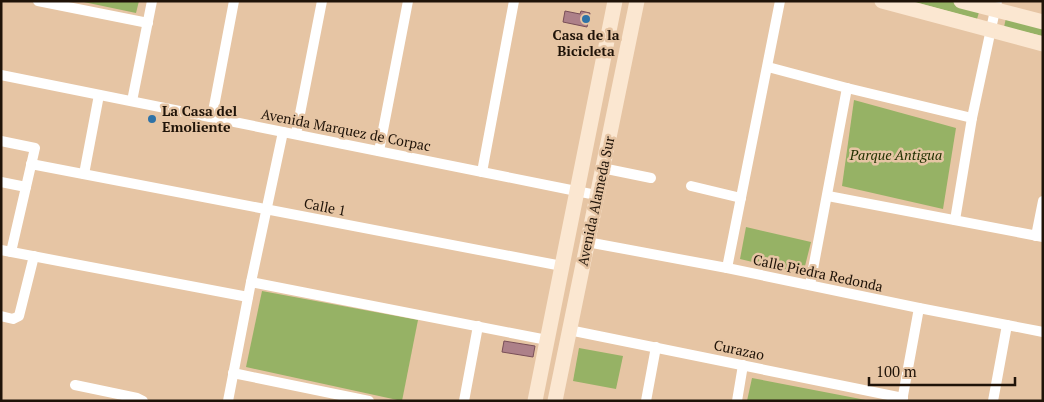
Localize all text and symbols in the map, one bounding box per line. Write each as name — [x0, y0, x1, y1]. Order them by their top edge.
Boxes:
marker: Casa de la Bicicleta — [580, 13, 592, 25]
place label: Casa de la Bicicleta — [553, 25, 620, 60]
place label: La Casa del Emoliente — [162, 101, 237, 136]
street label: Avenida Marquez de Corpac — [260, 104, 432, 155]
marker: La Casa del Emoliente — [146, 113, 158, 125]
street label: Avenida Alameda Sur — [572, 134, 619, 267]
park label: Parque Antigua — [849, 145, 942, 164]
street label: Calle 1 — [302, 193, 348, 220]
street label: Calle Piedra Redonda — [751, 249, 885, 296]
street label: Curazao — [712, 335, 766, 364]
scale bar — [869, 354, 1015, 386]
text: 100 m — [876, 361, 917, 381]

